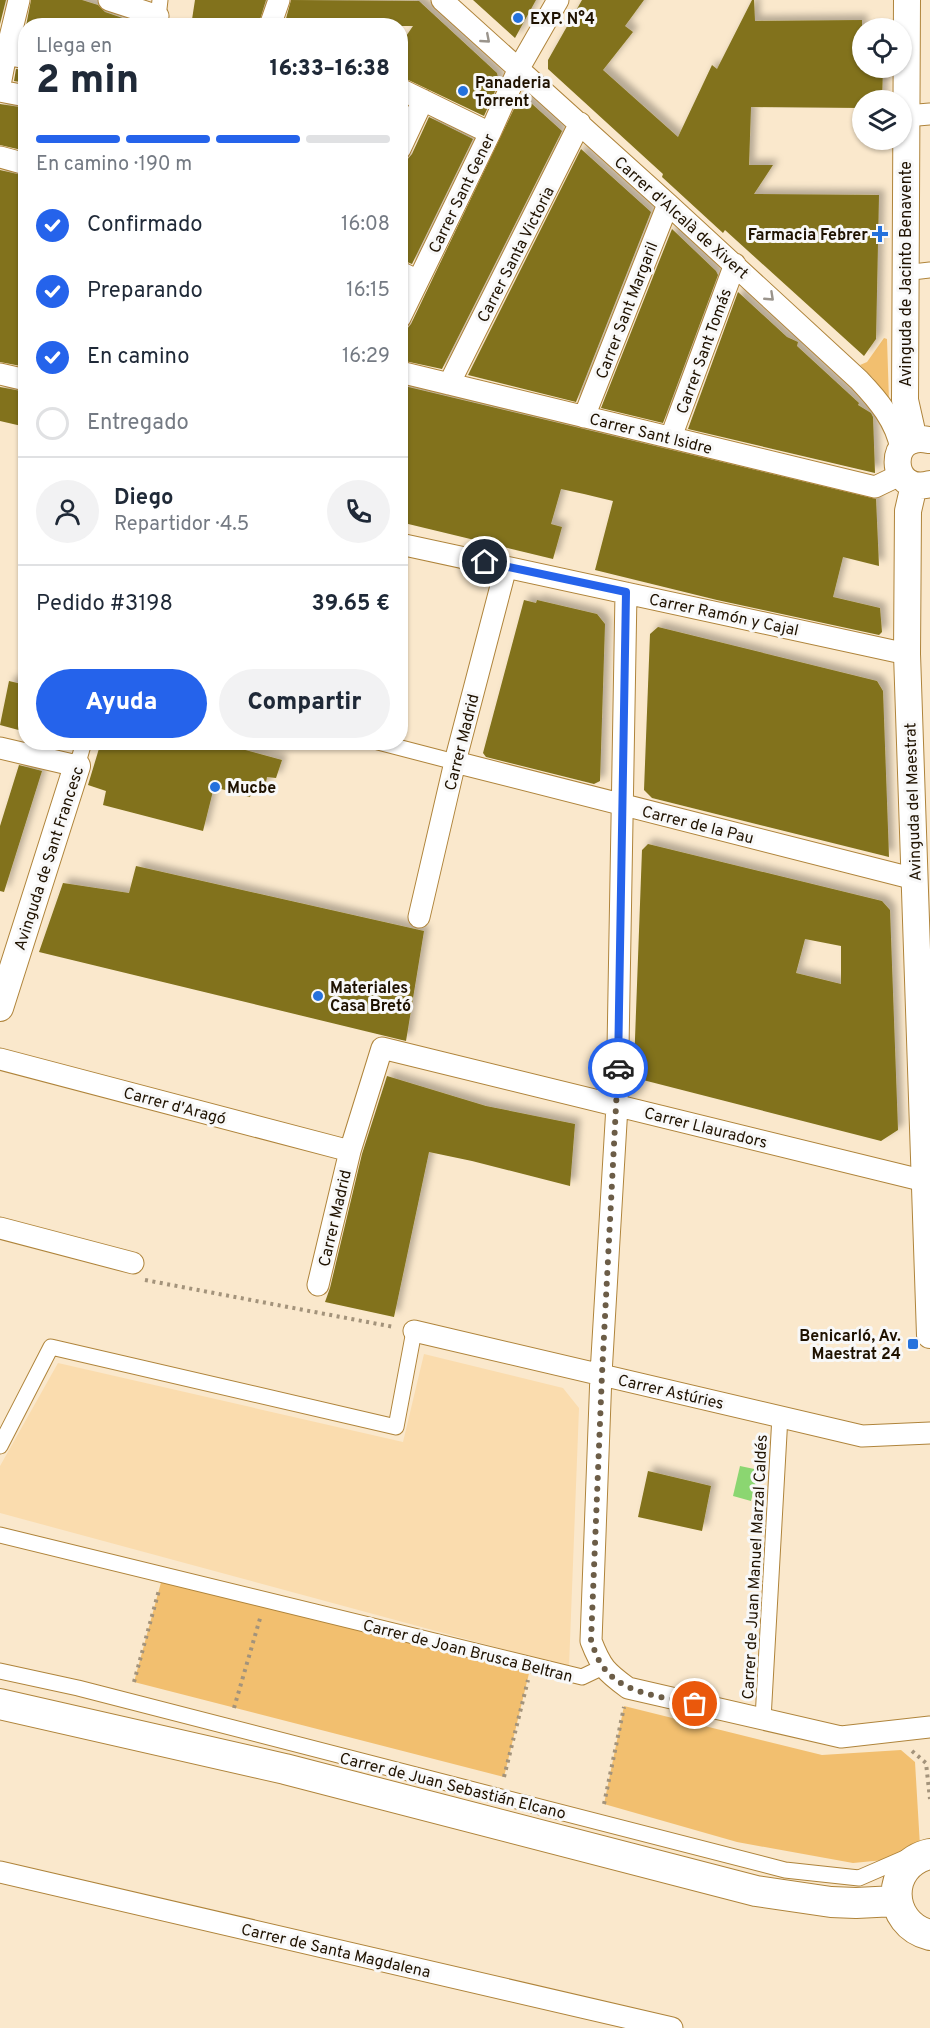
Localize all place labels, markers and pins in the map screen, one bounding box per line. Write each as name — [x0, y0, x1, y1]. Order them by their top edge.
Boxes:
place label: EXP. N°4 — [530, 10, 595, 30]
marker: EXP. N°4 — [511, 11, 525, 25]
place label: Panaderia Torrent — [475, 74, 551, 112]
marker: Panaderia Torrent — [456, 84, 470, 98]
place label: Farmacia Febrer — [748, 226, 868, 246]
marker: Farmacia Febrer — [873, 227, 887, 241]
pin — [459, 536, 510, 587]
place label: Mucbe — [227, 779, 276, 799]
marker: Mucbe — [208, 780, 222, 794]
place label: Materiales Casa Bretó — [330, 979, 411, 1017]
marker: Materiales Casa Bretó — [311, 989, 325, 1003]
place label: Benicarló, Av. Maestrat 24 — [799, 1327, 901, 1365]
marker: Benicarló, Av. Maestrat 24 — [906, 1337, 920, 1351]
pin — [669, 1678, 720, 1729]

